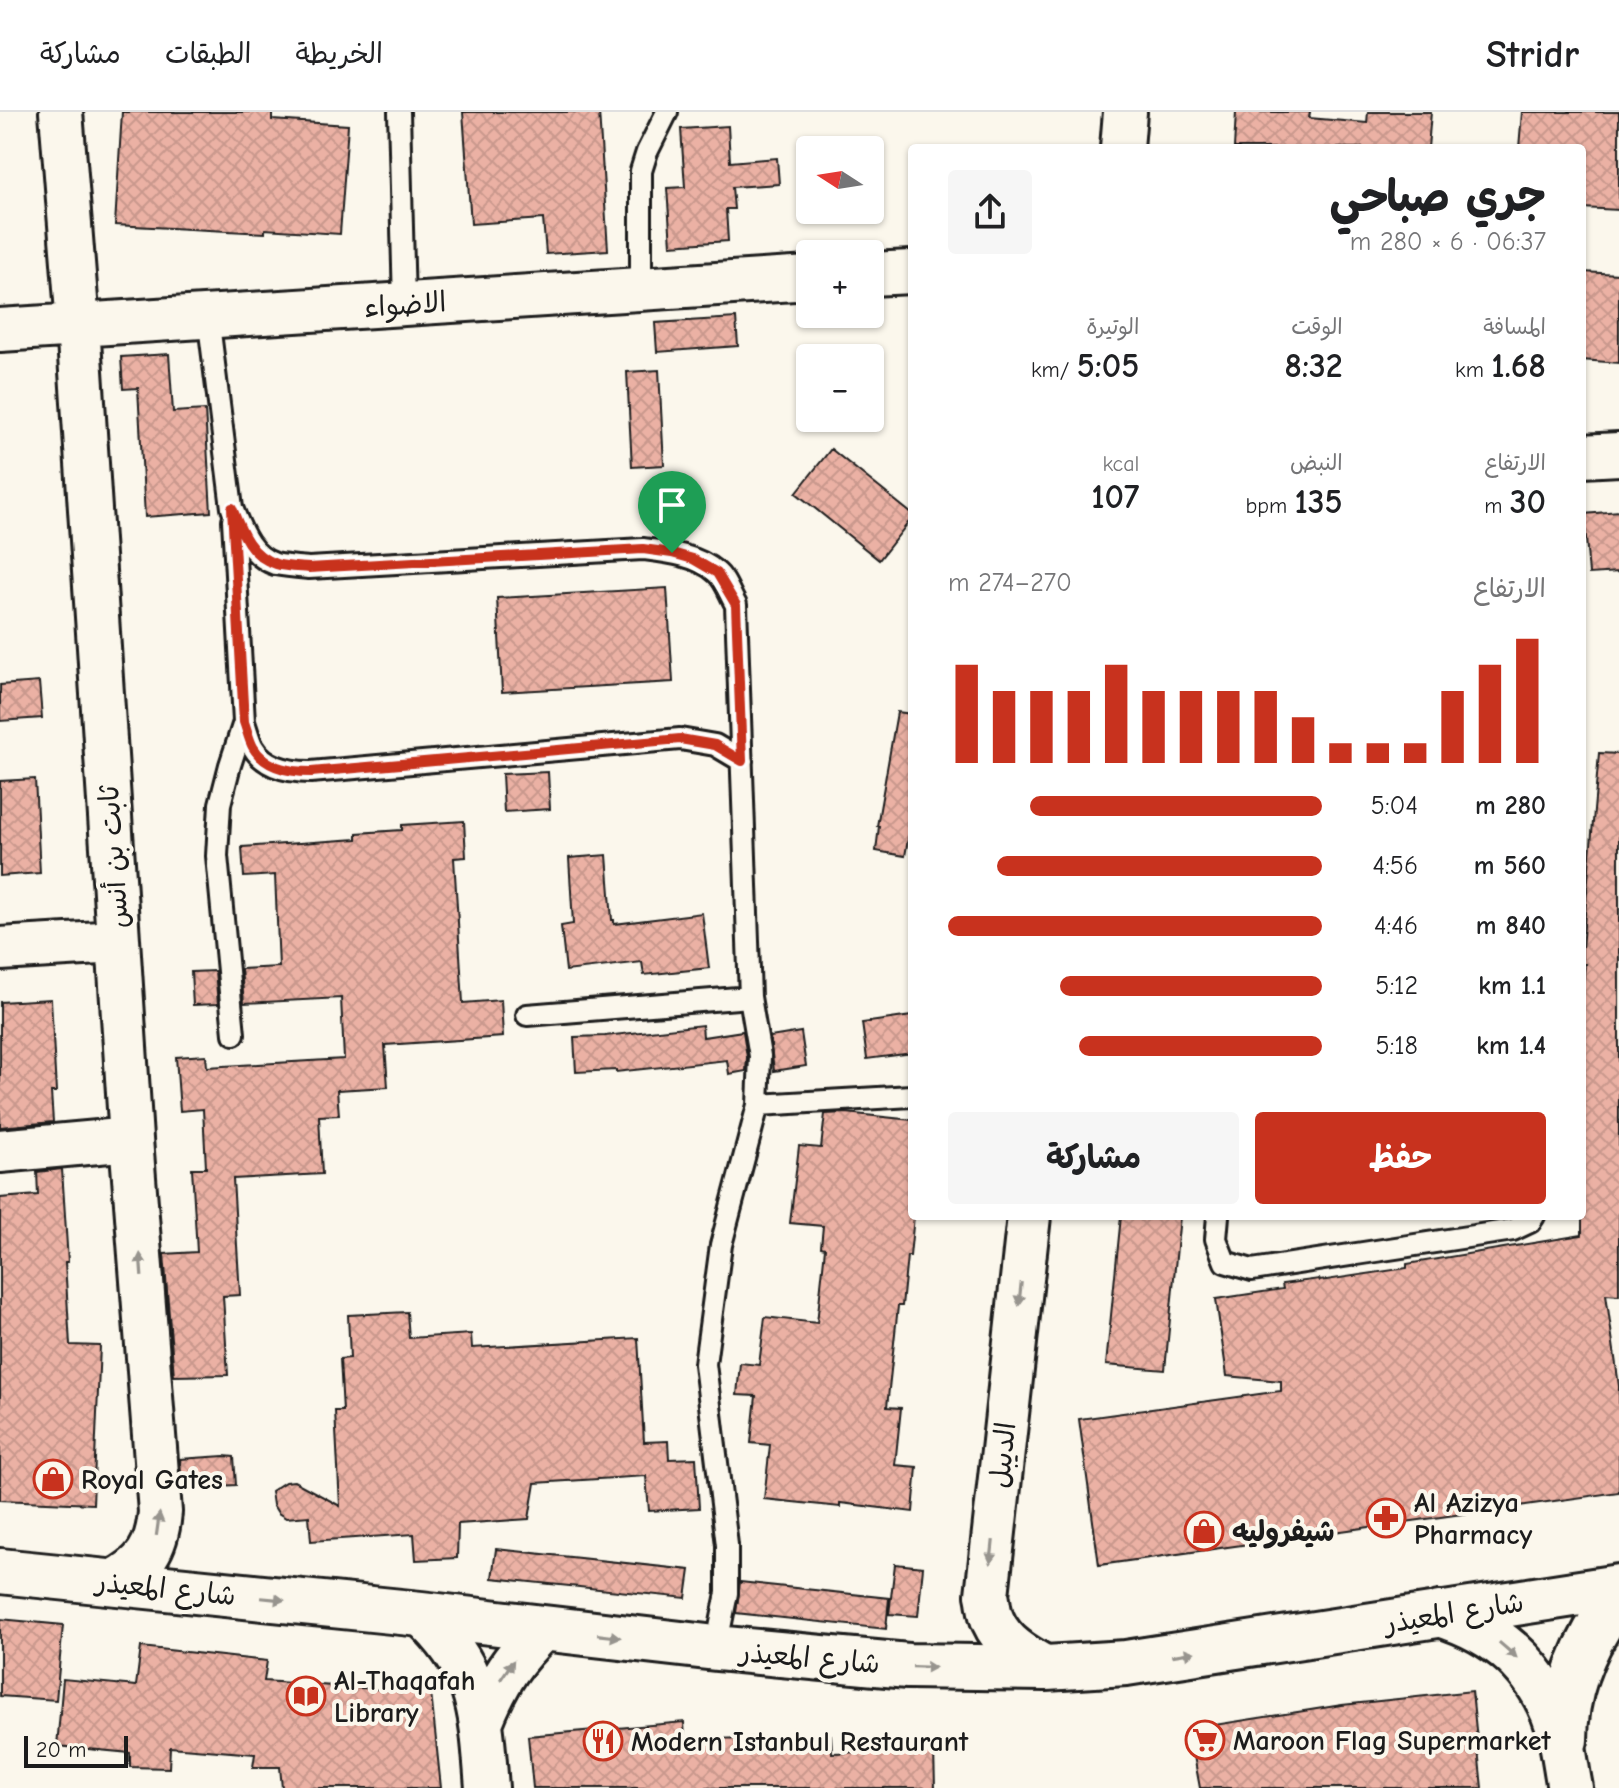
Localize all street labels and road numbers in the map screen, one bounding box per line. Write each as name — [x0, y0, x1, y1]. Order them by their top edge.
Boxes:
street label: الاضواء — [363, 286, 447, 325]
street label: ثابت بن أنس — [93, 784, 136, 929]
street label: الديبل — [984, 1421, 1023, 1490]
street label: شارع المعيذر — [92, 1566, 237, 1615]
street label: شارع المعيذر — [1380, 1586, 1526, 1643]
street label: شارع المعيذر — [736, 1636, 881, 1683]

